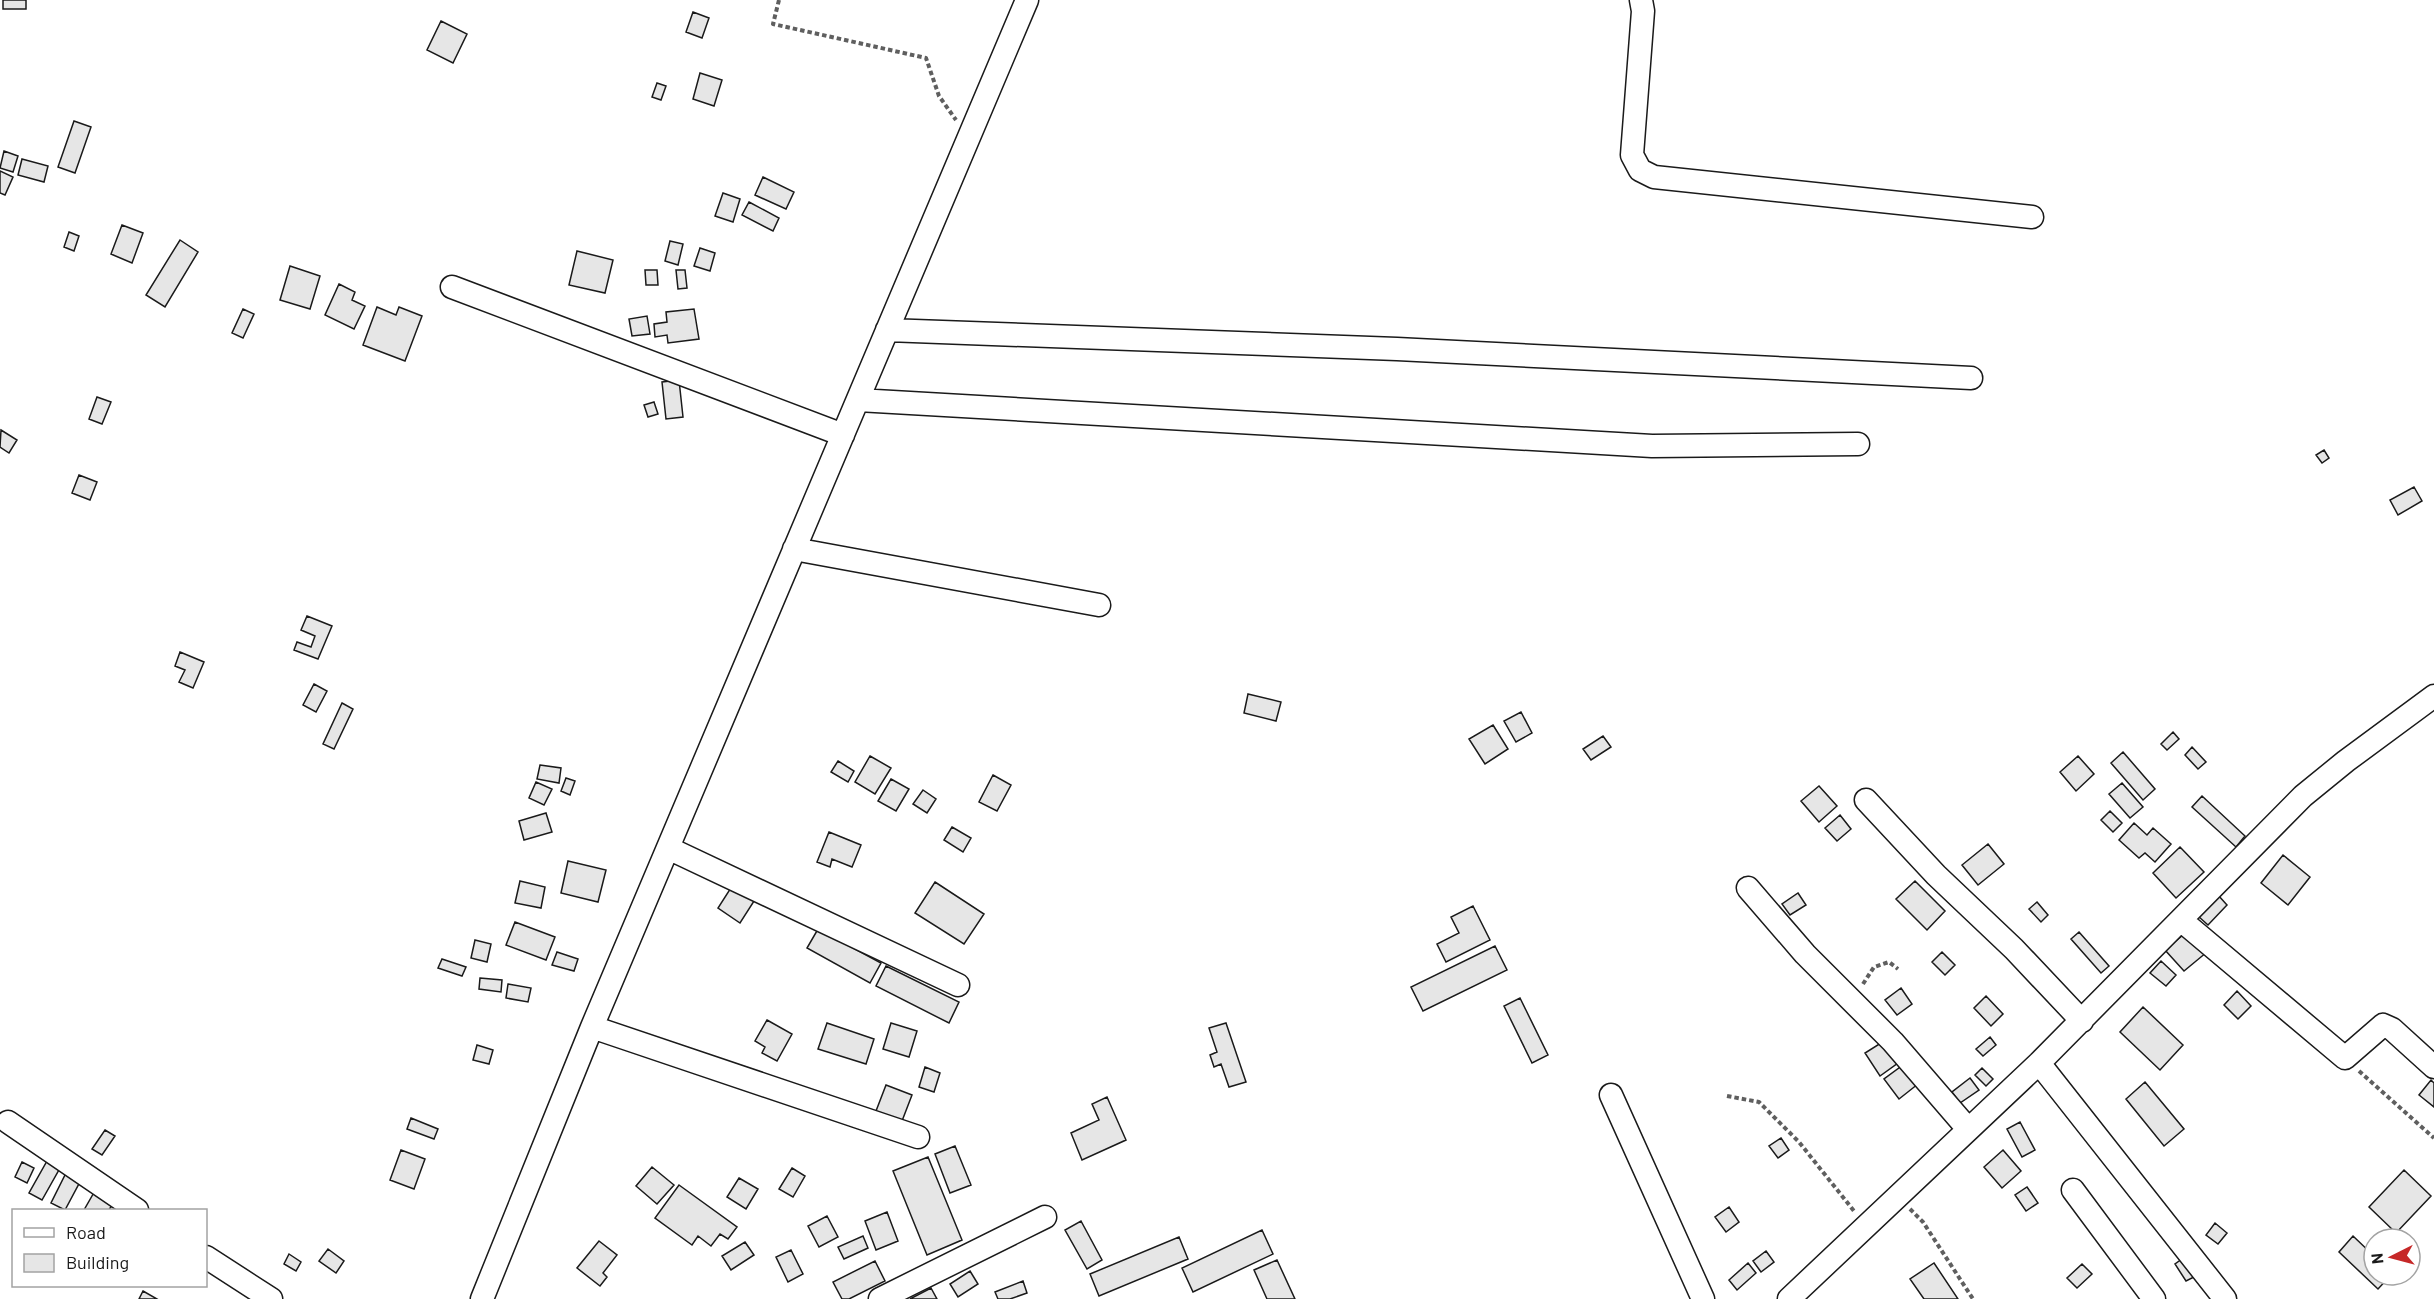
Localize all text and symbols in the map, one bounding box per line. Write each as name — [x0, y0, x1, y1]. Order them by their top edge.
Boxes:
legend — [12, 1209, 207, 1287]
text: Road — [66, 1221, 106, 1243]
north arrow — [2362, 1227, 2422, 1287]
text: Building — [66, 1251, 129, 1273]
text: N — [2367, 1252, 2387, 1265]

